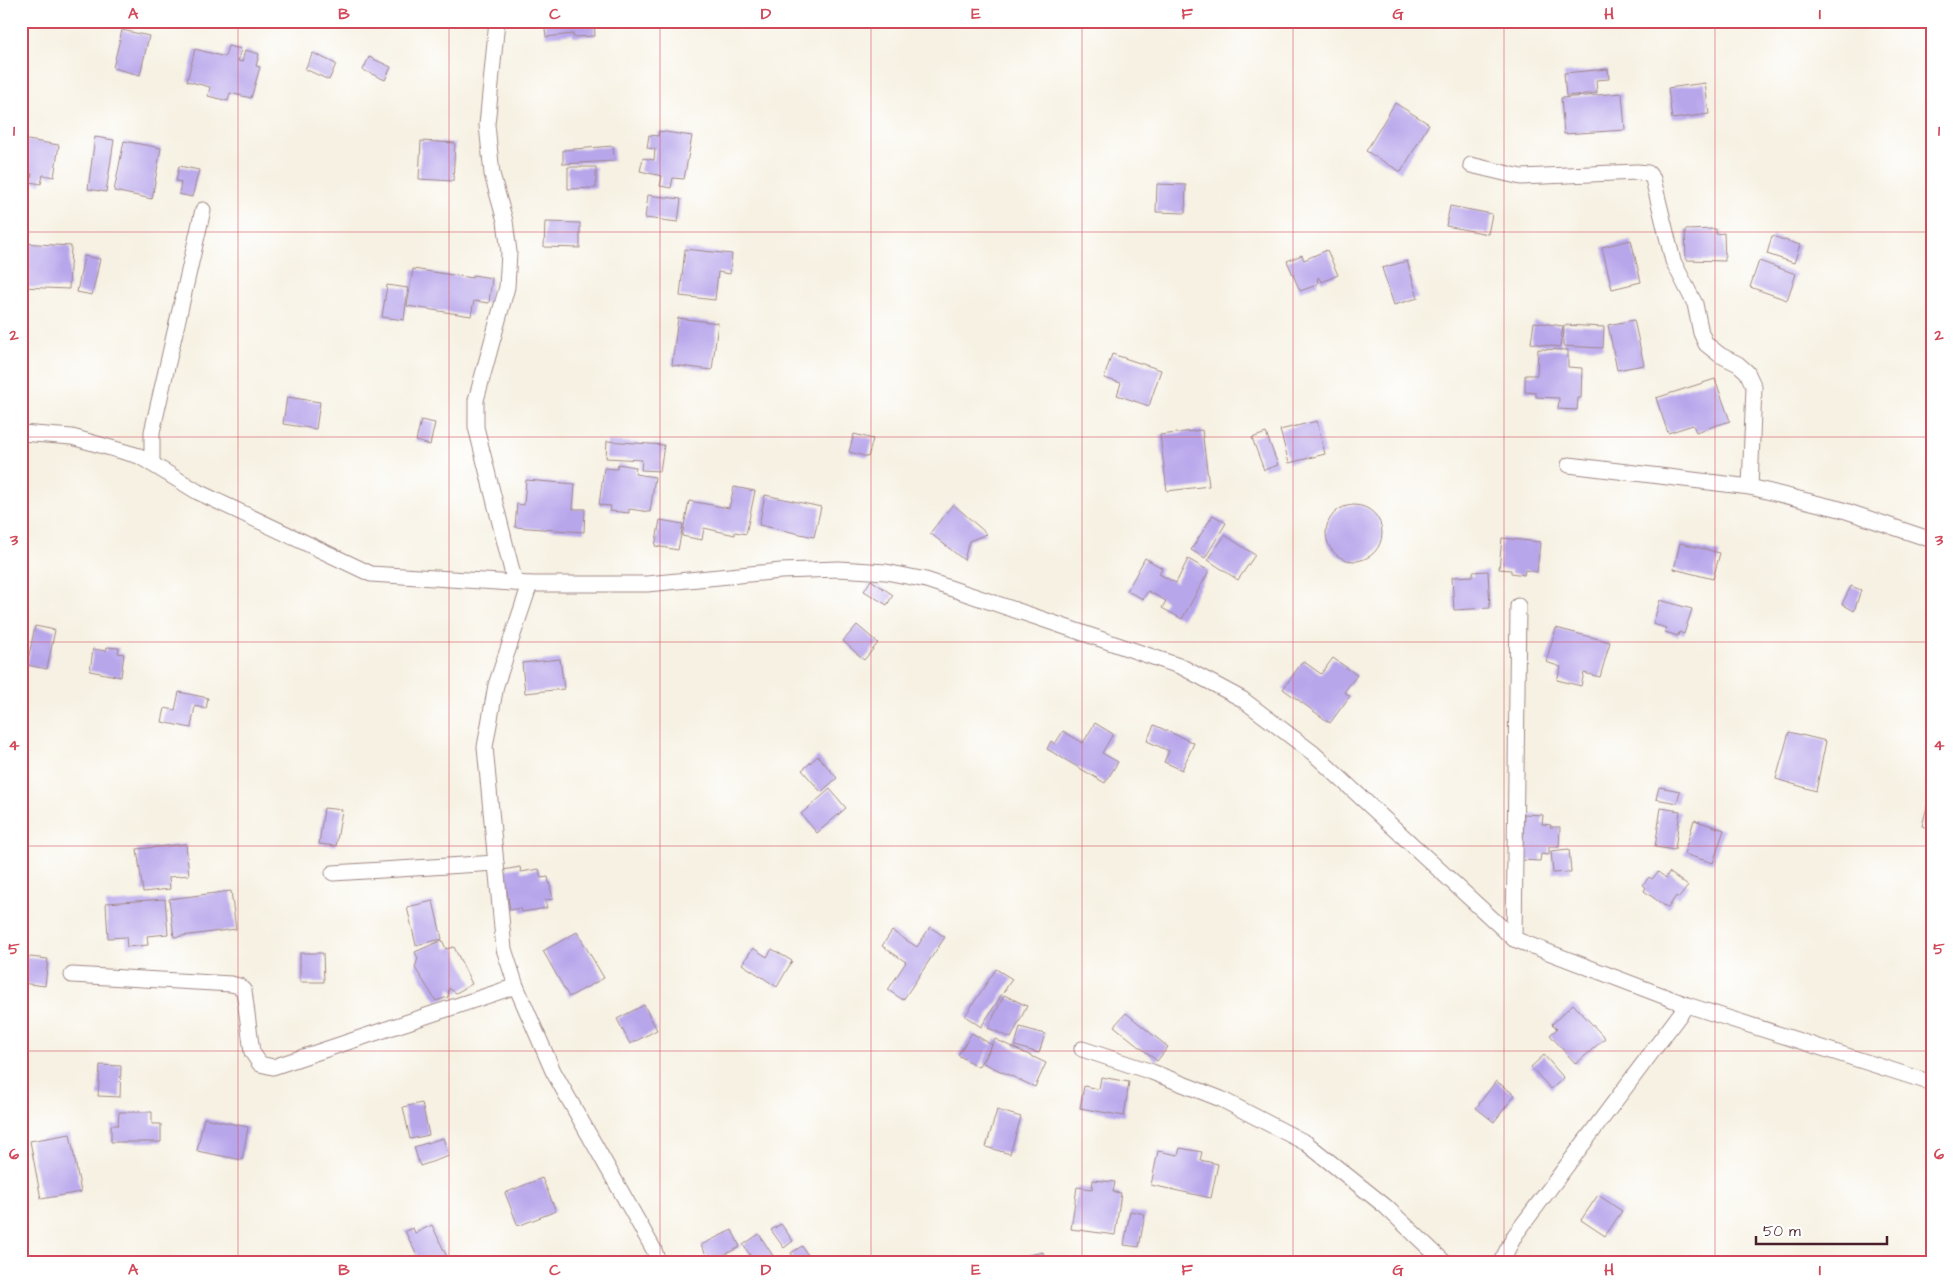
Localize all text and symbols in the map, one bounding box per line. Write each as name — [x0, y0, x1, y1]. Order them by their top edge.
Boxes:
text: A — [128, 3, 139, 25]
text: B — [338, 3, 350, 25]
text: C — [549, 3, 561, 25]
text: D — [761, 3, 772, 25]
text: E — [971, 3, 981, 25]
text: F — [1181, 3, 1193, 25]
text: G — [1392, 3, 1404, 25]
text: H — [1604, 3, 1614, 25]
text: I — [1819, 3, 1821, 25]
text: 1 — [13, 120, 16, 142]
text: 1 — [1938, 120, 1941, 142]
text: 2 — [8, 324, 19, 346]
text: 2 — [1933, 324, 1944, 346]
text: 3 — [9, 529, 19, 551]
text: 3 — [1934, 529, 1944, 551]
text: 4 — [9, 734, 20, 756]
text: 4 — [1934, 734, 1945, 756]
text: 5 — [8, 938, 20, 960]
text: 5 — [1933, 938, 1945, 960]
text: 6 — [9, 1143, 19, 1165]
text: 6 — [1934, 1143, 1944, 1165]
scale bar — [1756, 1213, 1887, 1245]
text: 50 m — [1763, 1221, 1801, 1242]
text: A — [128, 1259, 139, 1281]
text: B — [338, 1259, 350, 1281]
text: C — [549, 1259, 561, 1281]
text: D — [761, 1259, 772, 1281]
text: E — [971, 1259, 981, 1281]
text: F — [1181, 1259, 1193, 1281]
text: G — [1392, 1259, 1404, 1281]
text: H — [1604, 1259, 1614, 1281]
text: I — [1819, 1259, 1821, 1281]

